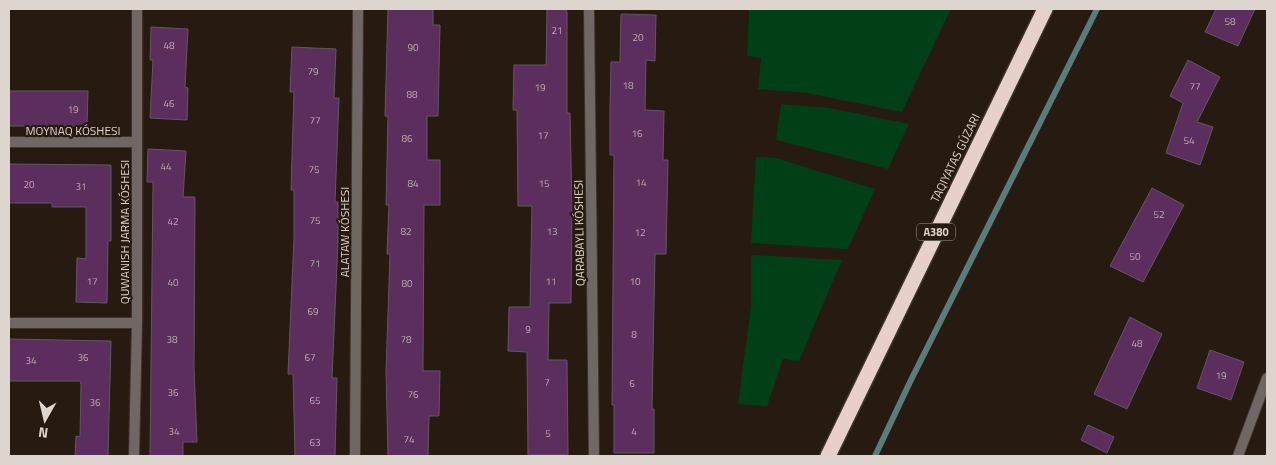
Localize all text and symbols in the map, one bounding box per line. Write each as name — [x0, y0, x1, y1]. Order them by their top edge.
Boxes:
house number: 58 — [1224, 14, 1236, 29]
house number: 21 — [551, 23, 563, 38]
house number: 20 — [632, 30, 644, 45]
house number: 48 — [163, 38, 175, 53]
house number: 90 — [407, 40, 419, 55]
house number: 79 — [307, 64, 319, 79]
house number: 18 — [622, 78, 634, 93]
house number: 77 — [1189, 79, 1201, 94]
house number: 19 — [534, 80, 546, 95]
house number: 88 — [406, 87, 418, 102]
house number: 46 — [163, 96, 175, 111]
house number: 19 — [67, 102, 79, 117]
street label: TAQIYATAS GÚZARI — [925, 110, 985, 206]
house number: 77 — [309, 113, 321, 128]
street label: MOYNAQ KÓSHESI — [25, 121, 121, 140]
house number: 16 — [631, 126, 643, 141]
house number: 17 — [537, 128, 549, 143]
house number: 86 — [401, 131, 413, 146]
house number: 54 — [1183, 133, 1195, 148]
house number: 44 — [160, 159, 172, 174]
street label: QUWANISH JARMA KÓSHESI — [115, 160, 134, 304]
house number: 75 — [308, 162, 320, 177]
house number: 14 — [635, 175, 647, 190]
house number: 84 — [407, 176, 419, 191]
house number: 15 — [538, 176, 550, 191]
house number: 20 — [23, 177, 35, 192]
house number: 31 — [75, 179, 87, 194]
street label: QARABAYLI KÓSHESI — [569, 180, 589, 286]
street label: ALATAW KÓSHESI — [335, 187, 354, 277]
house number: 52 — [1153, 207, 1165, 222]
house number: 75 — [309, 213, 321, 228]
house number: 42 — [167, 214, 179, 229]
road number: A380 — [917, 223, 955, 240]
house number: 82 — [400, 224, 412, 239]
house number: 13 — [546, 224, 558, 239]
house number: 12 — [634, 225, 646, 240]
house number: 50 — [1129, 249, 1141, 264]
house number: 71 — [309, 256, 321, 271]
house number: 17 — [86, 274, 98, 289]
house number: 11 — [545, 274, 557, 289]
house number: 10 — [629, 274, 641, 289]
house number: 40 — [167, 275, 179, 290]
house number: 80 — [401, 276, 413, 291]
house number: 69 — [307, 304, 319, 319]
house number: 9 — [525, 322, 531, 337]
house number: 8 — [631, 327, 637, 342]
house number: 38 — [166, 332, 178, 347]
house number: 78 — [400, 332, 412, 347]
house number: 48 — [1131, 336, 1143, 351]
house number: 36 — [77, 350, 89, 365]
house number: 67 — [304, 350, 316, 365]
house number: 34 — [25, 353, 37, 368]
house number: 19 — [1215, 368, 1227, 383]
house number: 7 — [544, 375, 550, 390]
house number: 6 — [629, 376, 635, 391]
house number: 36 — [167, 385, 179, 400]
house number: 76 — [407, 387, 419, 402]
house number: 65 — [309, 393, 321, 408]
north arrow — [20, 395, 70, 445]
house number: 36 — [89, 395, 101, 410]
text: N — [37, 422, 49, 444]
house number: 34 — [168, 424, 180, 439]
house number: 4 — [631, 424, 637, 439]
house number: 5 — [545, 426, 551, 441]
house number: 74 — [403, 432, 415, 447]
house number: 63 — [309, 435, 321, 450]

